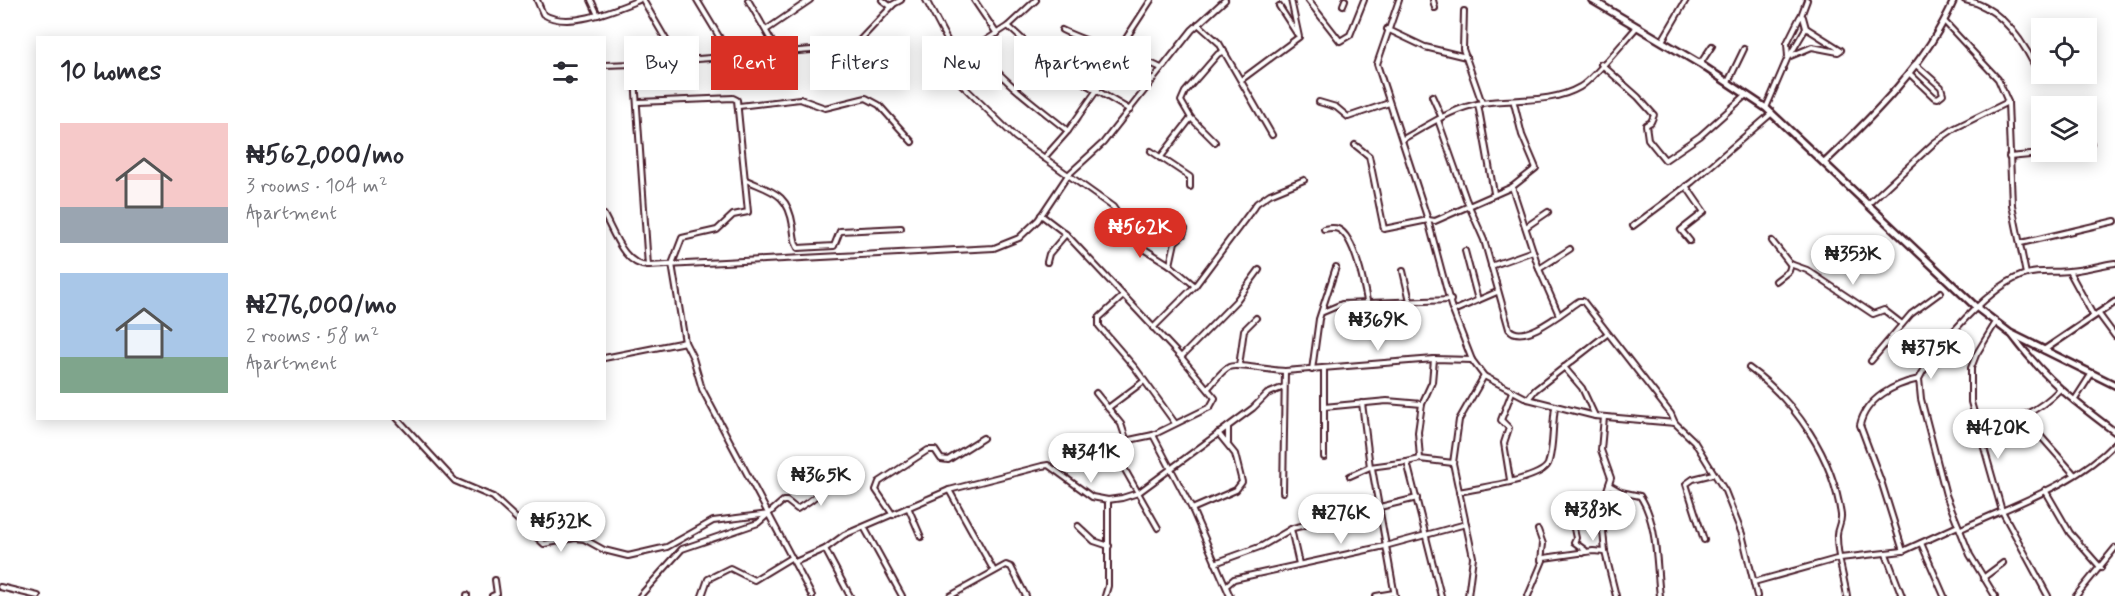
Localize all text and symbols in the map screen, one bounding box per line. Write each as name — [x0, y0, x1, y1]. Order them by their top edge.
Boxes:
map controls — [2031, 18, 2097, 162]
button: locate — [2031, 18, 2097, 84]
chip: Buy — [624, 36, 699, 90]
chip: Rent — [711, 36, 798, 90]
chip: Filters — [810, 36, 910, 90]
chip: New — [922, 36, 1002, 90]
chip: Apartment — [1014, 36, 1151, 90]
text: 10 homes — [60, 55, 161, 89]
icon: filters — [549, 56, 582, 89]
button: layers — [2031, 96, 2097, 162]
text: ₦562,000/mo — [246, 139, 404, 173]
icon: home — [108, 147, 180, 219]
text: 3 rooms · 104 m² — [246, 173, 388, 200]
text: Apartment — [246, 200, 337, 227]
pin: ₦562K — [1098, 208, 1182, 259]
text: ₦562K — [1108, 214, 1172, 241]
pin: ₦353K — [1811, 235, 1895, 286]
text: ₦353K — [1825, 241, 1881, 268]
text: ₦276,000/mo — [246, 289, 397, 323]
icon: home — [108, 297, 180, 369]
pin: ₦369K — [1336, 301, 1420, 352]
text: ₦369K — [1348, 307, 1408, 334]
text: 2 rooms · 58 m² — [246, 323, 379, 350]
pin: ₦375K — [1889, 329, 1973, 380]
text: ₦375K — [1902, 335, 1960, 362]
text: Apartment — [246, 350, 337, 377]
pin: ₦420K — [1956, 409, 2040, 460]
text: ₦420K — [1967, 415, 2029, 442]
pin: ₦341K — [1049, 433, 1133, 484]
text: ₦341K — [1062, 439, 1120, 466]
pin: ₦365K — [779, 456, 863, 507]
text: ₦365K — [791, 462, 851, 489]
pin: ₦383K — [1551, 491, 1635, 542]
pin: ₦276K — [1299, 494, 1383, 545]
text: ₦383K — [1565, 497, 1621, 524]
text: ₦276K — [1312, 500, 1370, 527]
pin: ₦532K — [519, 502, 603, 553]
text: ₦532K — [531, 508, 591, 535]

